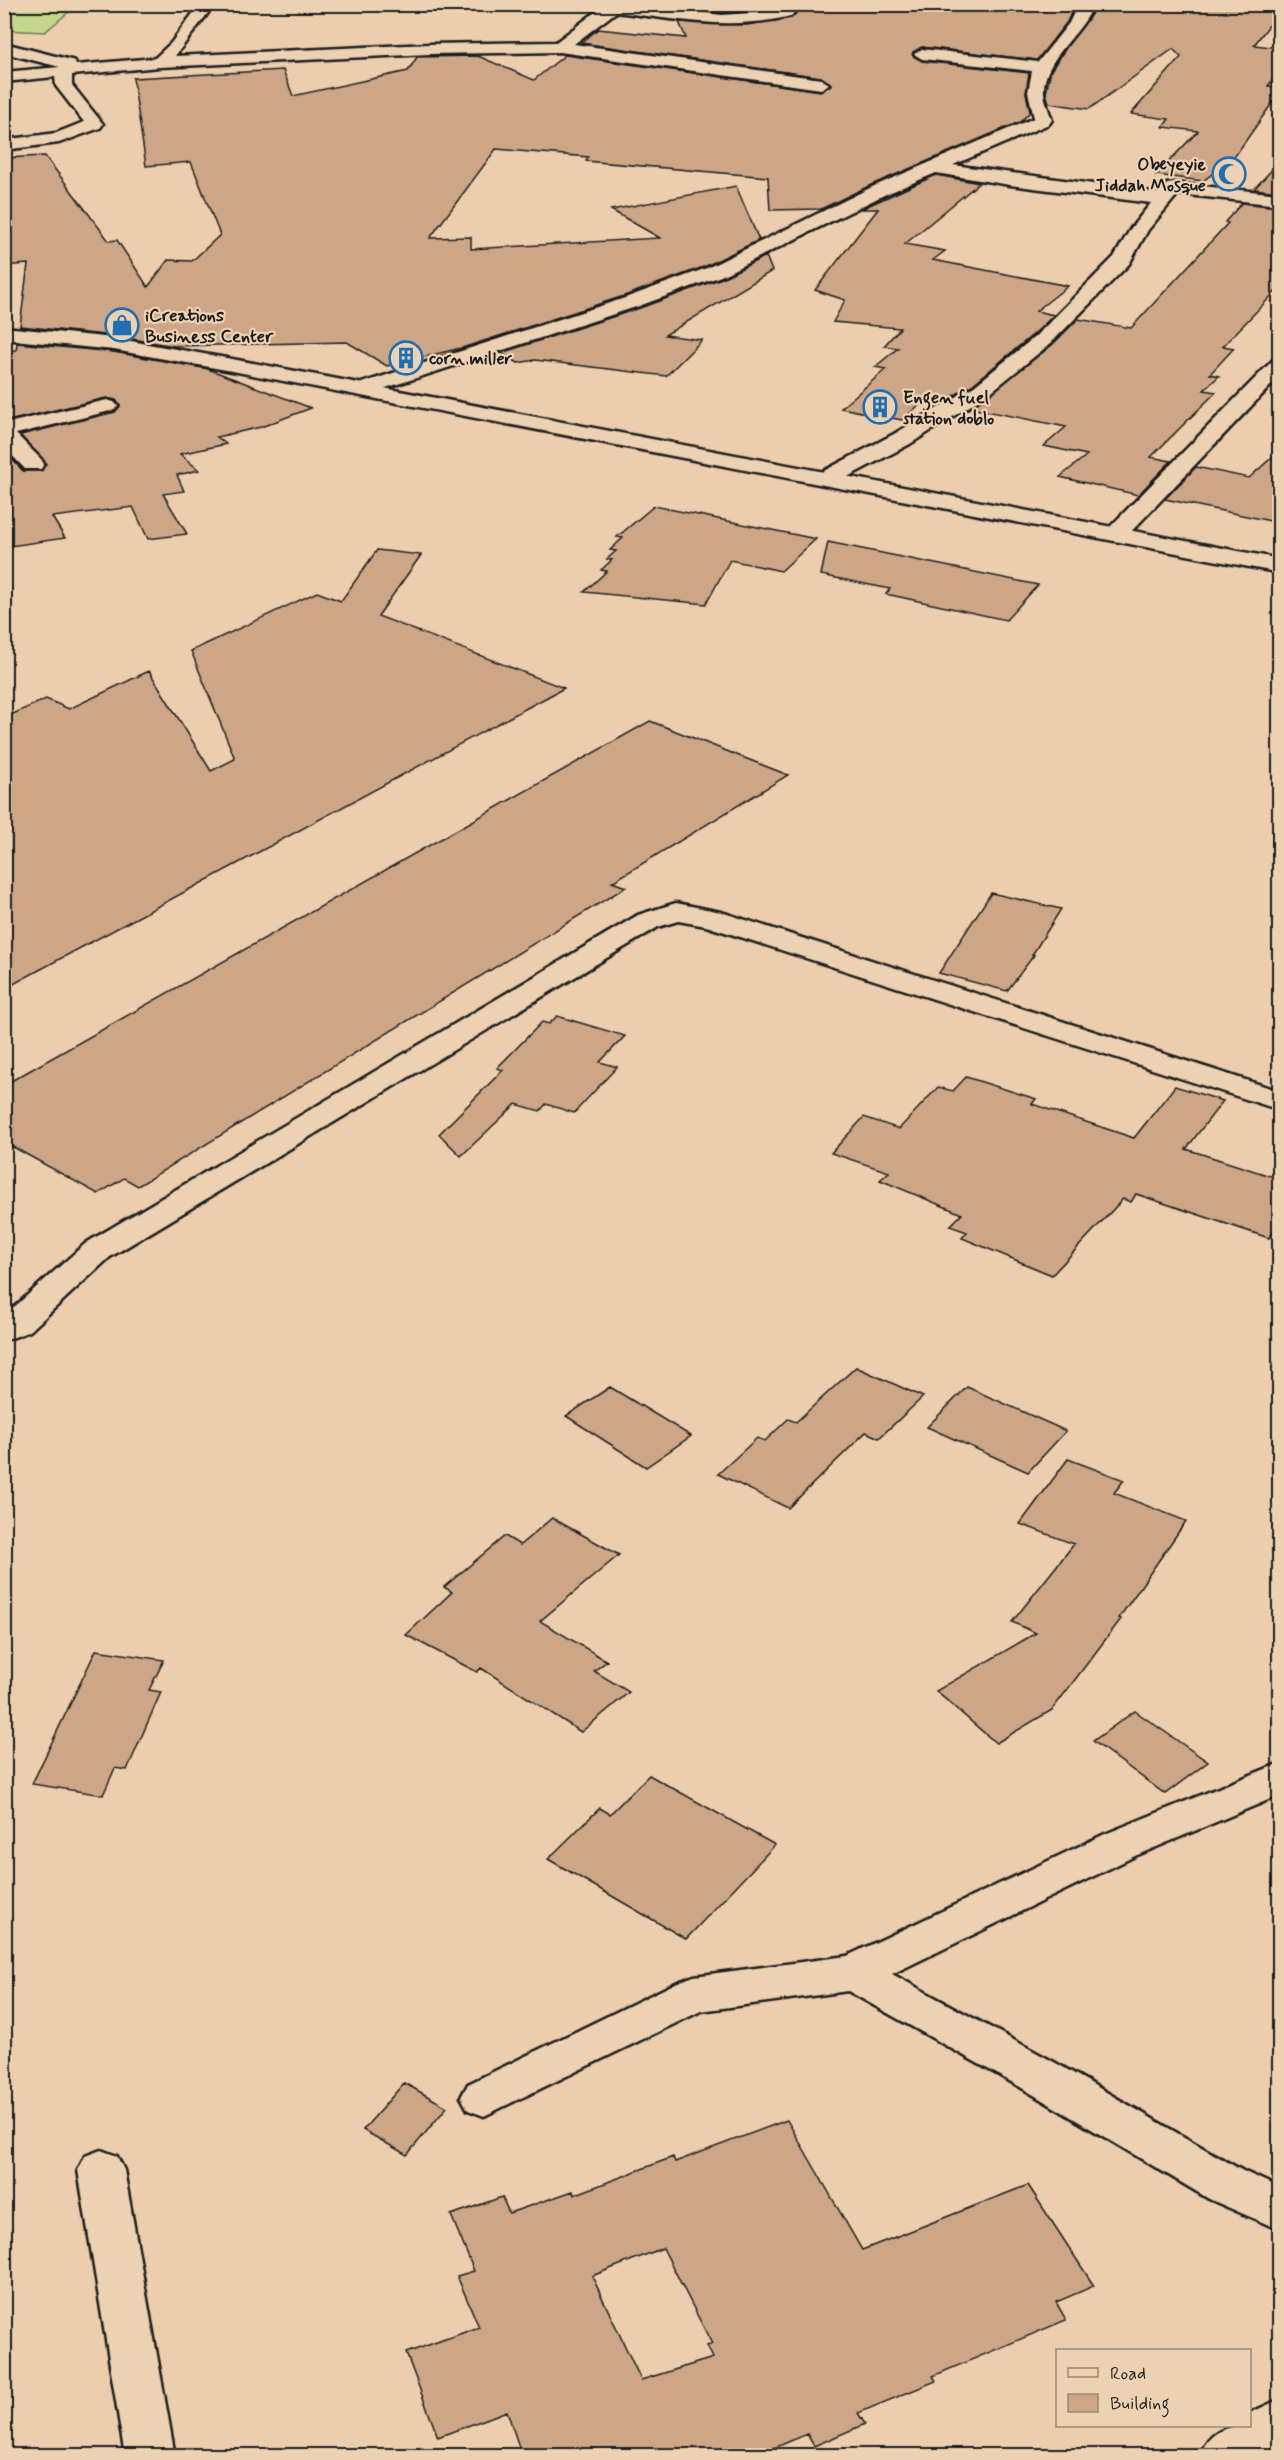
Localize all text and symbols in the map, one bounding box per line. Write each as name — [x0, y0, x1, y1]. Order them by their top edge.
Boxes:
place label: Obeyeyie Jiddah Mosque — [1095, 153, 1207, 198]
mosque icon: Obeyeyie Jiddah Mosque — [1211, 156, 1247, 192]
place label: iCreations Business Center — [145, 304, 274, 349]
shop icon: iCreations Business Center — [104, 307, 140, 343]
building icon: corn miller — [388, 340, 424, 376]
place label: corn miller — [429, 347, 513, 371]
place label: Engen fuel station doblo — [903, 386, 994, 431]
building icon: Engen fuel station doblo — [862, 389, 898, 425]
legend — [1056, 2349, 1251, 2427]
text: Road — [1110, 2362, 1146, 2386]
text: Building — [1110, 2392, 1170, 2418]

